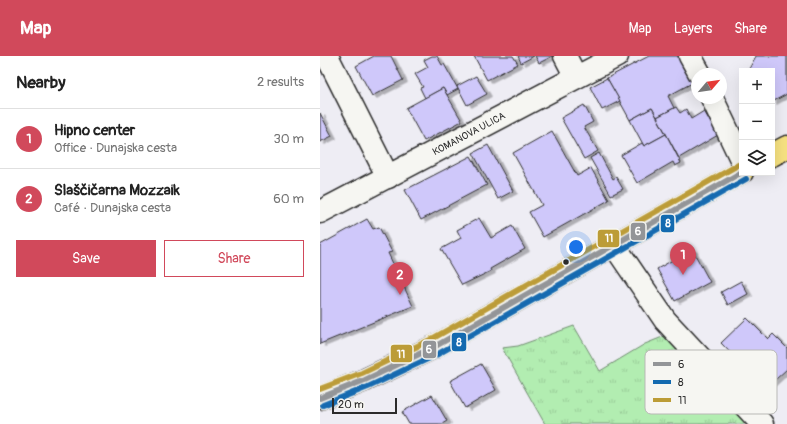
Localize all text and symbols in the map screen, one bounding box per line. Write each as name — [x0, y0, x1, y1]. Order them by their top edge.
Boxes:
text: Map — [20, 16, 51, 40]
text: Map — [629, 20, 652, 37]
text: Layers — [674, 20, 712, 37]
text: Share — [734, 20, 767, 37]
north arrow — [691, 68, 727, 104]
map controls — [739, 68, 775, 176]
button: + — [739, 68, 775, 104]
text: Nearby — [16, 72, 65, 93]
text: 2 results — [257, 74, 304, 90]
button: − — [739, 104, 775, 140]
street label: KOMANOVA ULICA — [431, 109, 508, 158]
text: Hipno center — [54, 121, 135, 140]
text: 1 — [26, 131, 32, 147]
text: 30 m — [274, 131, 304, 147]
text: Office · Dunajska cesta — [54, 140, 177, 156]
button: layers — [739, 140, 775, 176]
text: Slaščičarna Mozzaik — [54, 181, 180, 200]
text: 2 — [25, 191, 33, 207]
text: 60 m — [273, 191, 304, 207]
text: Café · Dunajska cesta — [54, 200, 171, 216]
line badge: 8 — [660, 214, 675, 233]
text: 8 — [665, 217, 671, 230]
line badge: 6 — [630, 222, 646, 241]
text: 6 — [635, 225, 642, 238]
line badge: 11 — [597, 229, 620, 248]
text: 11 — [605, 232, 613, 245]
your location — [566, 237, 586, 257]
button: Save — [16, 240, 156, 277]
button: Share — [164, 240, 304, 277]
pin: 1 — [670, 242, 696, 275]
unlabelled marker — [561, 257, 571, 267]
pin: 2 — [387, 262, 413, 295]
line badge: 8 — [451, 332, 467, 352]
text: 8 — [456, 336, 462, 349]
line badge: 6 — [422, 340, 437, 359]
text: 6 — [426, 343, 433, 356]
line badge: 11 — [390, 344, 413, 363]
text: 11 — [397, 348, 405, 361]
legend — [645, 350, 777, 414]
text: 6 — [678, 358, 684, 371]
text: 8 — [678, 376, 684, 389]
text: 11 — [678, 394, 687, 407]
scale bar — [332, 396, 397, 415]
text: 20 m — [338, 398, 364, 411]

